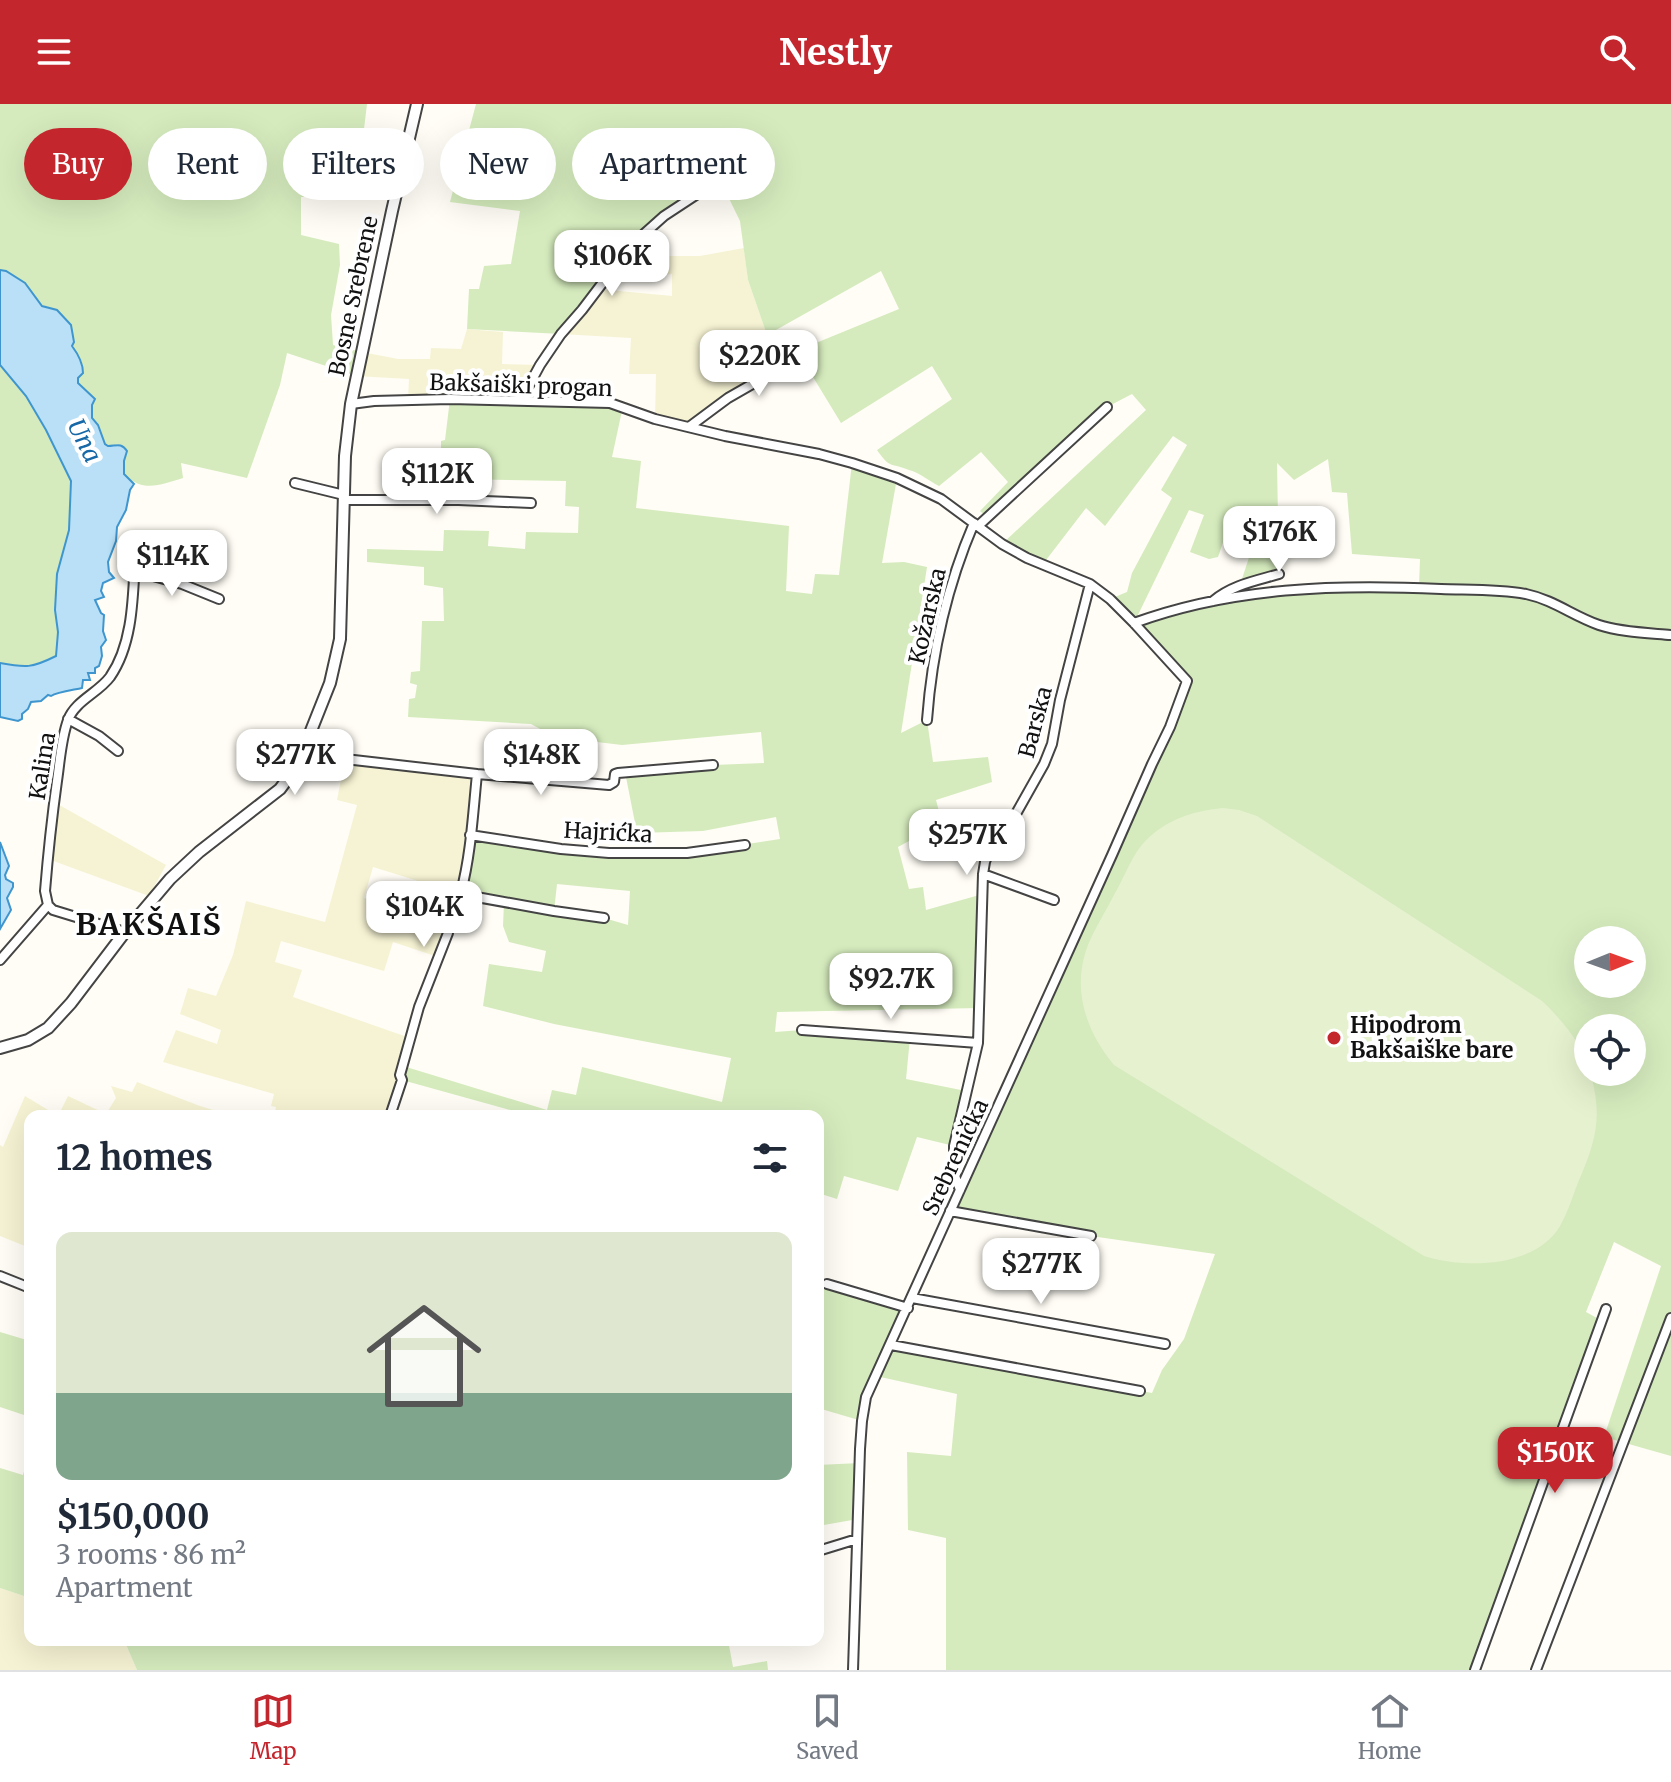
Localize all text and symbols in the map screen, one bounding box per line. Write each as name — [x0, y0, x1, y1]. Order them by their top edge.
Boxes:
icon: menu — [32, 30, 76, 74]
text: Nestly — [779, 30, 892, 75]
icon: search — [1595, 30, 1639, 74]
chip: Buy — [24, 128, 132, 200]
chip: Rent — [148, 128, 267, 200]
chip: Filters — [283, 128, 424, 200]
chip: New — [440, 128, 556, 200]
chip: Apartment — [572, 128, 775, 200]
street label: Bosne Srebrene — [322, 213, 384, 379]
pin: $106K — [556, 230, 668, 298]
text: $106K — [572, 239, 652, 272]
pin: $220K — [703, 330, 815, 398]
text: $220K — [718, 339, 800, 372]
street label: Bakšaiški progan — [429, 368, 614, 402]
water label: Una — [61, 414, 108, 468]
pin: $112K — [381, 448, 493, 516]
text: $112K — [400, 457, 474, 490]
pin: $176K — [1223, 506, 1335, 574]
text: $176K — [1241, 515, 1317, 548]
pin: $114K — [116, 530, 228, 598]
text: $114K — [135, 539, 209, 572]
street label: Kožarska — [902, 565, 952, 667]
street label: Barska — [1012, 683, 1058, 761]
pin: $277K — [239, 729, 351, 797]
pin: $148K — [485, 729, 597, 797]
street label: Kalina — [23, 730, 61, 802]
text: $277K — [254, 738, 336, 771]
text: $148K — [502, 738, 580, 771]
pin: $257K — [911, 809, 1023, 877]
street label: Hajrićka — [563, 816, 653, 848]
text: $257K — [927, 818, 1007, 851]
pin: $104K — [368, 881, 480, 949]
text: $104K — [384, 890, 464, 923]
district label: BAKŠAIŠ — [75, 905, 223, 943]
north arrow — [1574, 926, 1646, 998]
map controls — [1574, 926, 1646, 1086]
pin: $92.7K — [826, 953, 956, 1021]
text: $92.7K — [848, 962, 935, 995]
place label: Hipodrom Bakšaiške bare — [1350, 1011, 1514, 1064]
button: locate — [1574, 1014, 1646, 1086]
marker: Hipodrom Bakšaiške bare — [1325, 1029, 1343, 1047]
street label: Srebrenička — [916, 1094, 994, 1220]
icon: filters — [748, 1136, 792, 1180]
text: 12 homes — [56, 1137, 213, 1179]
pin: $277K — [985, 1238, 1097, 1306]
text: $277K — [1000, 1247, 1082, 1280]
icon: home — [352, 1284, 496, 1428]
pin: $150K — [1499, 1427, 1611, 1495]
text: $150K — [1516, 1436, 1594, 1469]
text: $150,000 — [56, 1496, 210, 1538]
text: 3 rooms · 86 m² — [56, 1538, 246, 1571]
text: Apartment — [56, 1571, 193, 1604]
tab: Map — [250, 1689, 297, 1765]
tab: Saved — [796, 1689, 858, 1765]
tab: Home — [1358, 1689, 1421, 1765]

